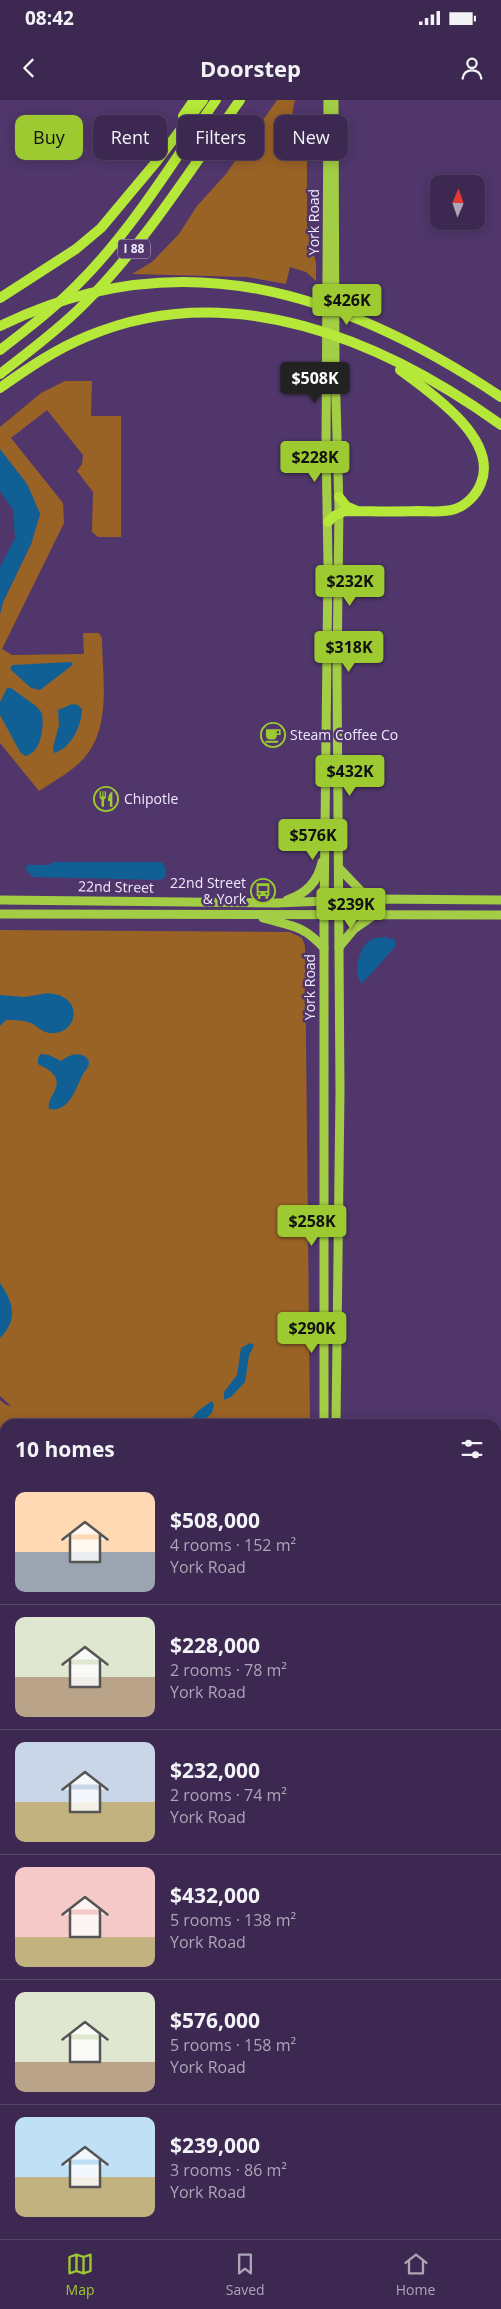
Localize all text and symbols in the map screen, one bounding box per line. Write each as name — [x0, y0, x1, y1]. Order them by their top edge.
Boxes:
text: 08:42 — [25, 5, 74, 31]
text: Doorstep — [200, 53, 301, 83]
icon: back — [15, 54, 43, 82]
icon: person — [458, 54, 486, 82]
chip: Buy — [15, 115, 83, 160]
chip: Rent — [93, 115, 167, 160]
chip: Filters — [177, 115, 264, 160]
chip: New — [274, 115, 348, 160]
north arrow — [430, 175, 485, 230]
map controls — [430, 175, 485, 230]
street label: York Road — [304, 189, 323, 255]
road number: I 88 — [118, 240, 150, 258]
pin: $426K — [312, 284, 382, 326]
text: $426K — [323, 289, 371, 311]
pin: $508K — [280, 362, 350, 404]
text: $508K — [291, 367, 339, 389]
pin: $228K — [280, 440, 350, 483]
text: $228K — [291, 446, 339, 468]
pin: $232K — [315, 564, 385, 607]
text: $232K — [326, 570, 374, 592]
pin: $318K — [314, 630, 384, 673]
text: $318K — [325, 636, 373, 658]
cafe icon: Steam Coffee Co — [260, 722, 286, 748]
place label: Steam Coffee Co — [290, 725, 398, 744]
pin: $432K — [315, 754, 385, 797]
text: $432K — [326, 760, 374, 782]
restaurant icon: Chipotle — [93, 786, 119, 812]
place label: Chipotle — [124, 789, 178, 808]
pin: $576K — [278, 818, 348, 861]
text: $576K — [289, 824, 337, 846]
place label: 22nd Street & York — [170, 873, 247, 908]
street label: 22nd Street — [78, 876, 154, 897]
bus stop icon: 22nd Street & York — [250, 878, 276, 904]
pin: $239K — [316, 888, 386, 930]
text: $239K — [327, 893, 375, 915]
street label: York Road — [300, 954, 319, 1020]
pin: $258K — [277, 1204, 347, 1247]
text: $258K — [288, 1210, 336, 1232]
pin: $290K — [277, 1312, 347, 1354]
text: $290K — [288, 1317, 336, 1339]
text: 10 homes — [15, 1435, 115, 1463]
icon: filters — [458, 1435, 486, 1463]
text: $508,000 — [170, 1506, 260, 1534]
icon: home — [55, 1512, 115, 1572]
text: 4 rooms · 152 m² — [170, 1534, 296, 1556]
text: York Road — [170, 1556, 246, 1578]
text: $228,000 — [170, 1631, 260, 1659]
icon: home — [55, 1637, 115, 1697]
text: 2 rooms · 78 m² — [170, 1659, 287, 1681]
text: York Road — [170, 1681, 246, 1703]
text: $232,000 — [170, 1756, 260, 1784]
icon: home — [55, 1762, 115, 1822]
text: 2 rooms · 74 m² — [170, 1784, 287, 1806]
text: York Road — [170, 1806, 246, 1828]
text: $432,000 — [170, 1881, 260, 1909]
icon: home — [55, 1887, 115, 1947]
text: 5 rooms · 138 m² — [170, 1909, 296, 1931]
text: York Road — [170, 1931, 246, 1953]
text: $576,000 — [170, 2006, 260, 2034]
icon: home — [55, 2012, 115, 2072]
text: 5 rooms · 158 m² — [170, 2034, 296, 2056]
text: York Road — [170, 2056, 246, 2078]
text: $239,000 — [170, 2131, 260, 2159]
icon: home — [55, 2137, 115, 2197]
text: 3 rooms · 86 m² — [170, 2159, 287, 2181]
text: York Road — [170, 2181, 246, 2203]
tab: Map — [66, 2250, 95, 2299]
tab: Saved — [226, 2250, 265, 2299]
tab: Home — [396, 2250, 435, 2299]

